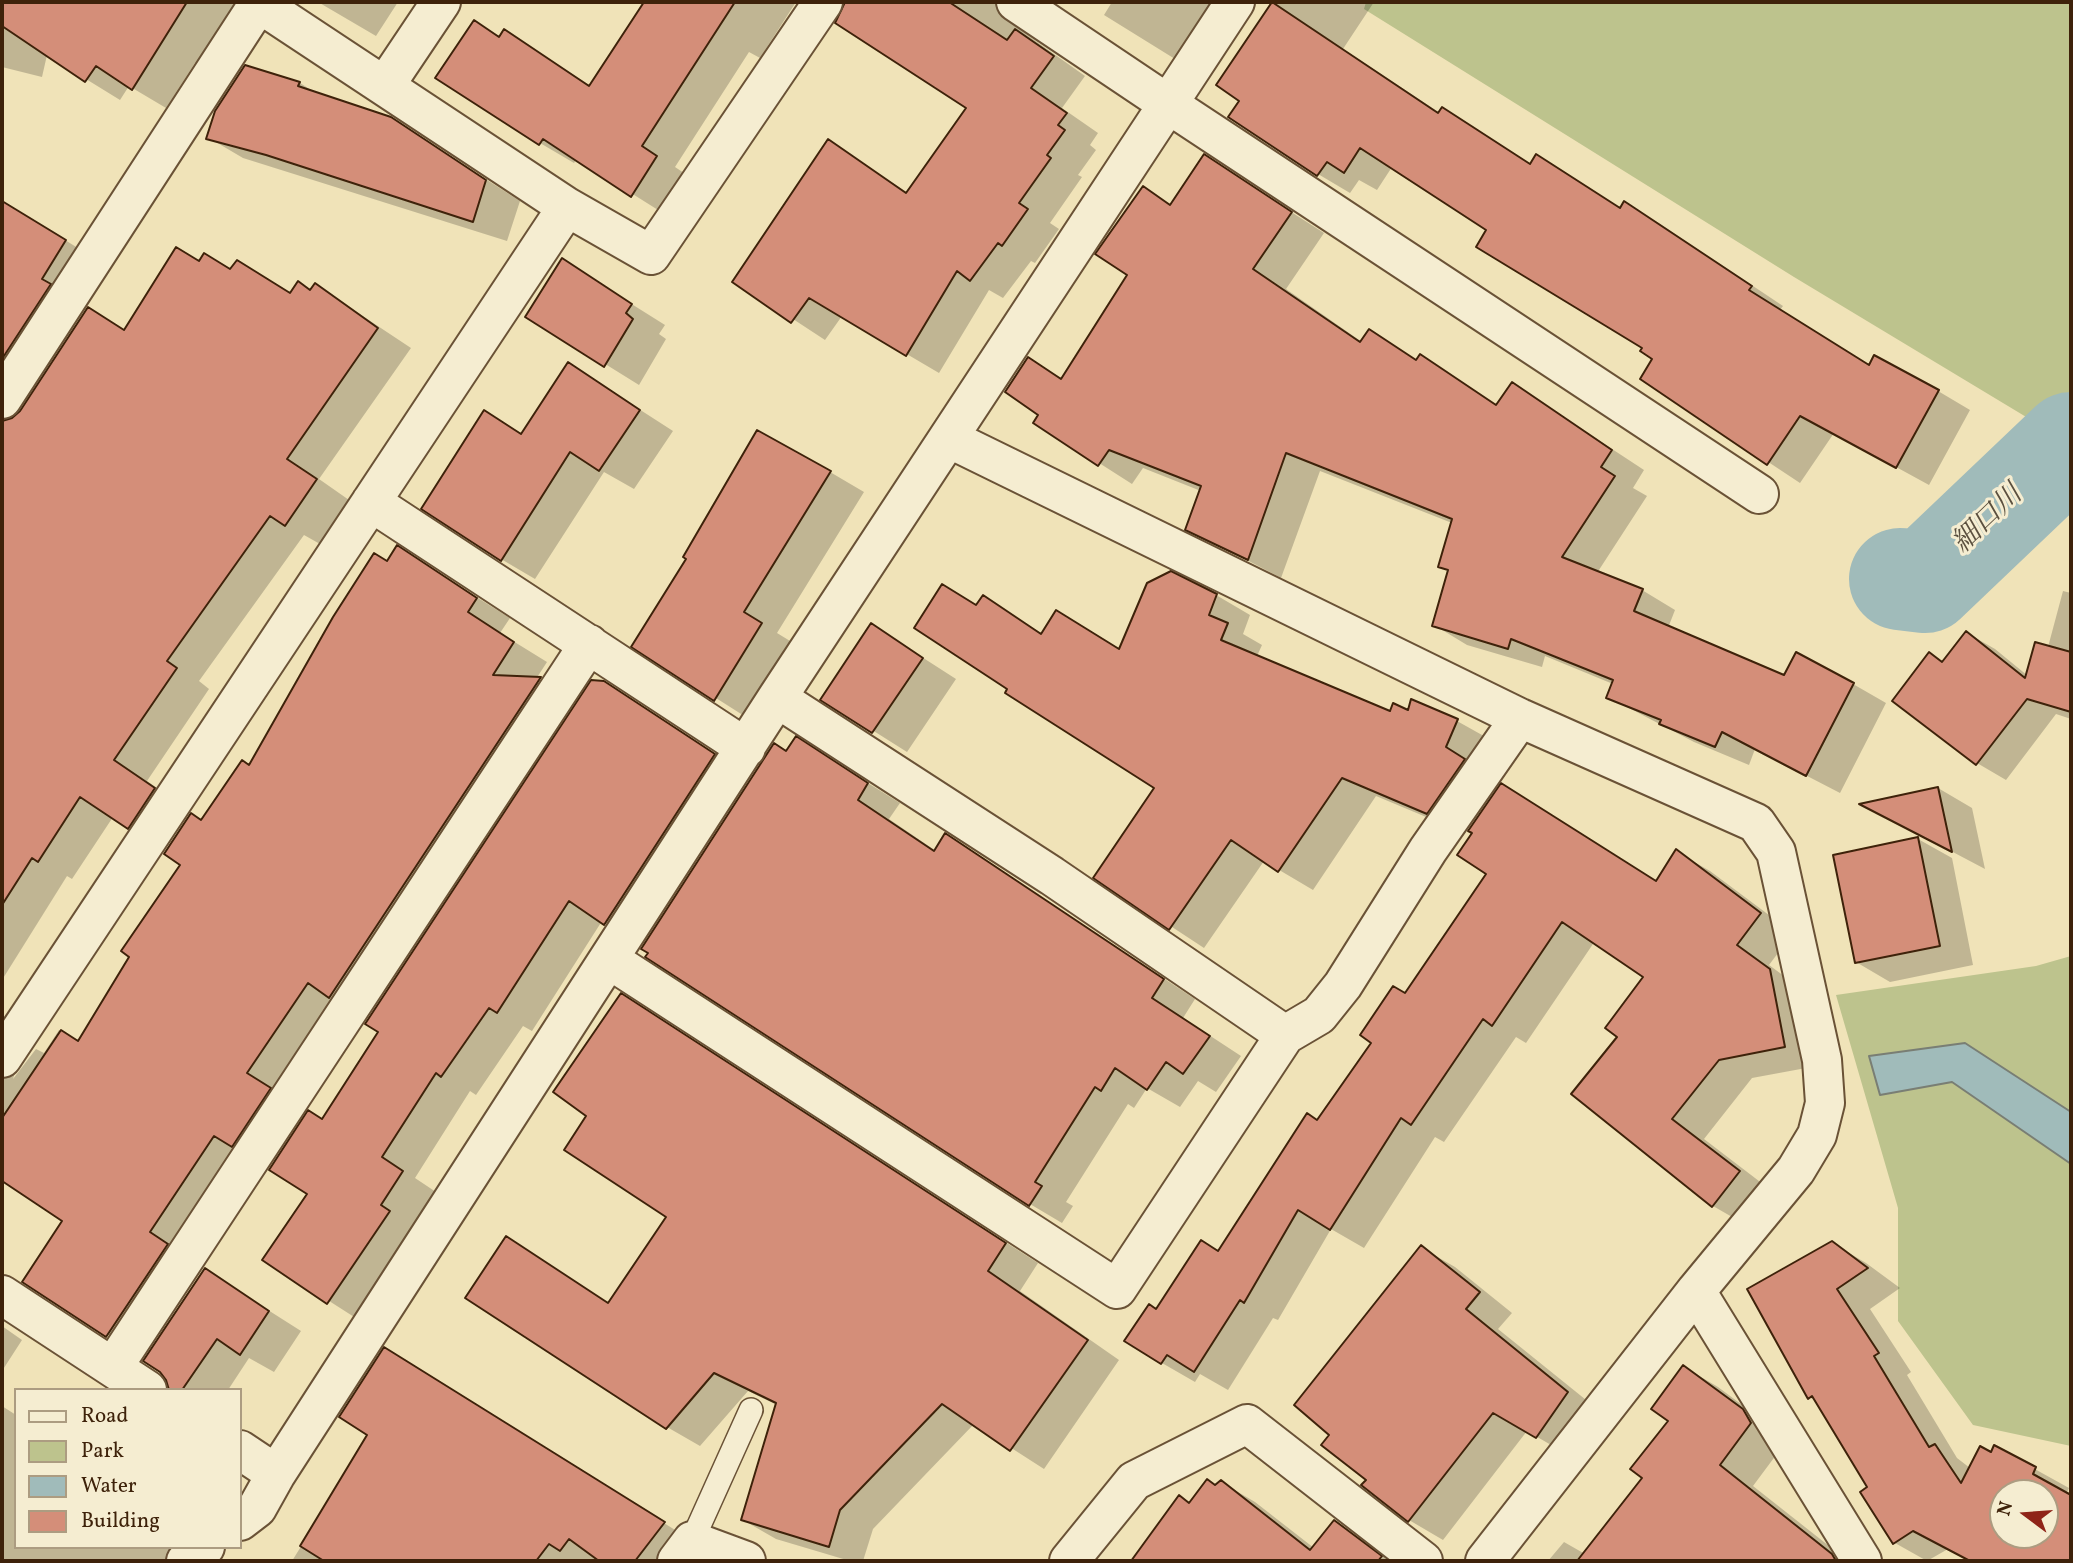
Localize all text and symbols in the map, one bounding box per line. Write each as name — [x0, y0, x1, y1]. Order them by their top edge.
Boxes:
water label: 細口川 — [1947, 480, 2031, 562]
legend — [14, 1388, 242, 1549]
text: Road — [81, 1402, 128, 1431]
text: Park — [81, 1437, 124, 1466]
text: Water — [81, 1472, 137, 1501]
north arrow — [1989, 1479, 2059, 1549]
text: N — [1991, 1499, 2020, 1519]
text: Building — [81, 1507, 160, 1536]

